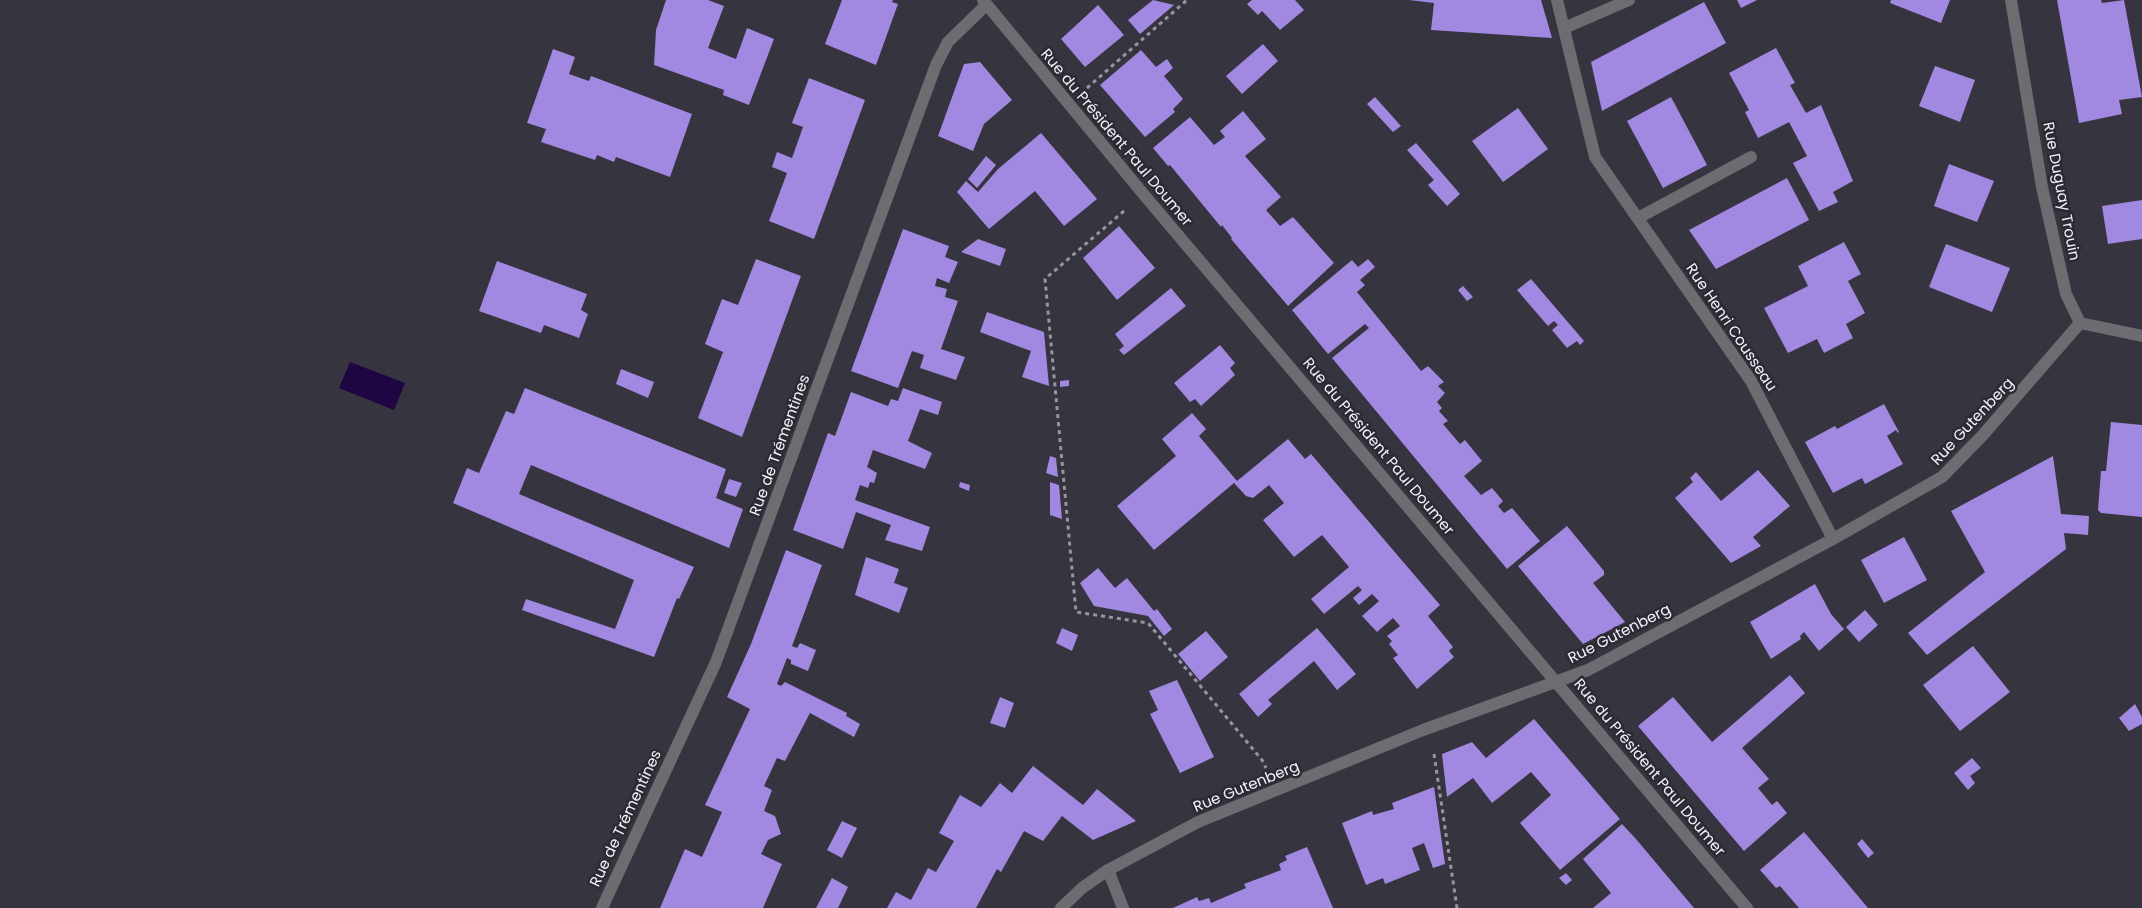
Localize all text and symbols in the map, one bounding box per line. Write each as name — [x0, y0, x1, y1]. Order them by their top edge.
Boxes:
street label: Rue du Président Paul Doumer — [1036, 44, 1198, 230]
street label: Rue Duguay Trouin — [2038, 120, 2086, 262]
street label: Rue Henri Cousseau — [1681, 259, 1783, 395]
street label: Rue du Président Paul Doumer — [1298, 353, 1460, 539]
street label: Rue de Trémentines — [744, 371, 814, 518]
street label: Rue Gutenberg — [1926, 373, 2018, 469]
street label: Rue Gutenberg — [1564, 598, 1674, 668]
street label: Rue du Président Paul Doumer — [1569, 674, 1731, 860]
street label: Rue de Trémentines — [584, 746, 666, 890]
street label: Rue Gutenberg — [1190, 755, 1302, 817]

